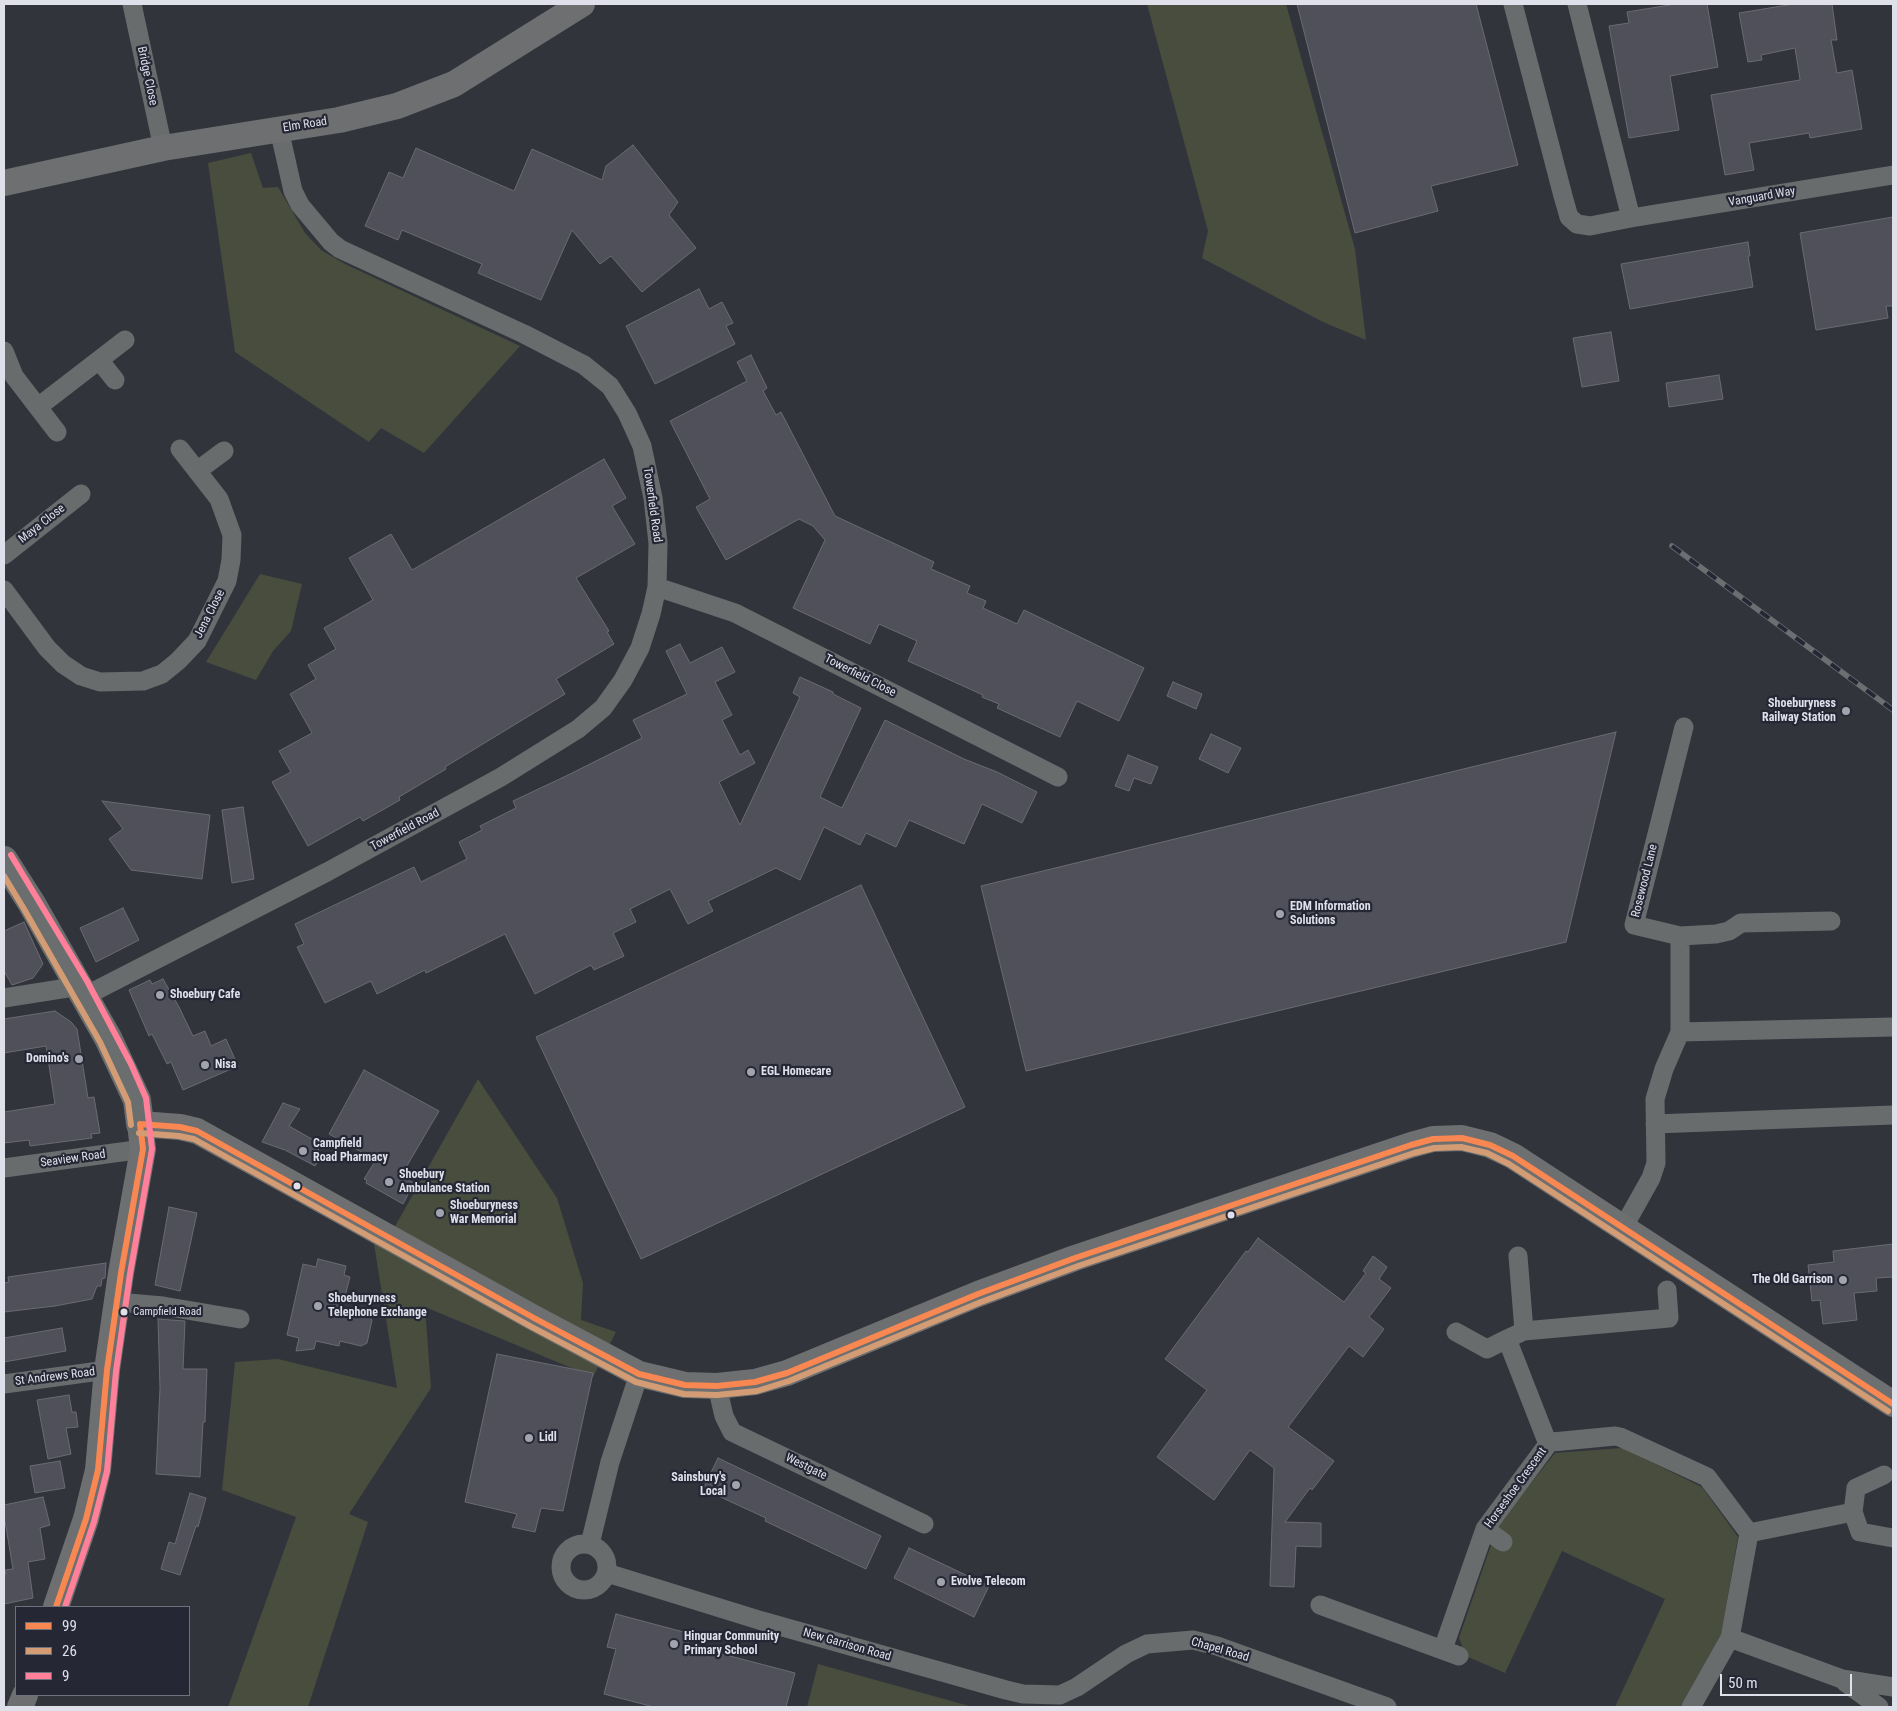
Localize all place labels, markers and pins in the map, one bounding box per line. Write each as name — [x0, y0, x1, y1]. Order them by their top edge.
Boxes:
place label: Shoeburyness Railway Station — [1762, 697, 1836, 725]
marker: Shoeburyness Railway Station — [1840, 705, 1852, 717]
place label: EDM Information Solutions — [1290, 900, 1371, 928]
marker: EDM Information Solutions — [1274, 908, 1286, 920]
place label: Shoebury Cafe — [170, 988, 240, 1002]
marker: Shoebury Cafe — [154, 989, 166, 1001]
place label: Domino's — [26, 1052, 69, 1066]
marker: Domino's — [73, 1053, 85, 1065]
place label: Nisa — [215, 1058, 236, 1072]
marker: Nisa — [199, 1059, 211, 1071]
place label: EGL Homecare — [761, 1065, 831, 1079]
marker: EGL Homecare — [745, 1066, 757, 1078]
place label: Campfield Road Pharmacy — [313, 1137, 388, 1165]
marker: Campfield Road Pharmacy — [297, 1145, 309, 1157]
place label: Shoebury Ambulance Station — [399, 1168, 490, 1196]
marker: Shoebury Ambulance Station — [383, 1176, 395, 1188]
unlabelled marker — [292, 1181, 302, 1191]
place label: Shoeburyness War Memorial — [450, 1199, 518, 1227]
marker: Shoeburyness War Memorial — [434, 1207, 446, 1219]
unlabelled marker — [1226, 1210, 1236, 1220]
place label: The Old Garrison — [1752, 1273, 1833, 1287]
marker: The Old Garrison — [1837, 1274, 1849, 1286]
place label: Shoeburyness Telephone Exchange — [328, 1292, 427, 1320]
marker: Shoeburyness Telephone Exchange — [312, 1300, 324, 1312]
place label: Campfield Road — [133, 1305, 201, 1319]
marker: Campfield Road — [119, 1307, 129, 1317]
place label: Lidl — [539, 1431, 557, 1445]
marker: Lidl — [523, 1432, 535, 1444]
place label: Sainsbury's Local — [671, 1471, 726, 1499]
marker: Sainsbury's Local — [730, 1479, 742, 1491]
place label: Evolve Telecom — [951, 1575, 1026, 1589]
marker: Evolve Telecom — [935, 1576, 947, 1588]
place label: Hinguar Community Primary School — [684, 1630, 779, 1658]
marker: Hinguar Community Primary School — [668, 1638, 680, 1650]

